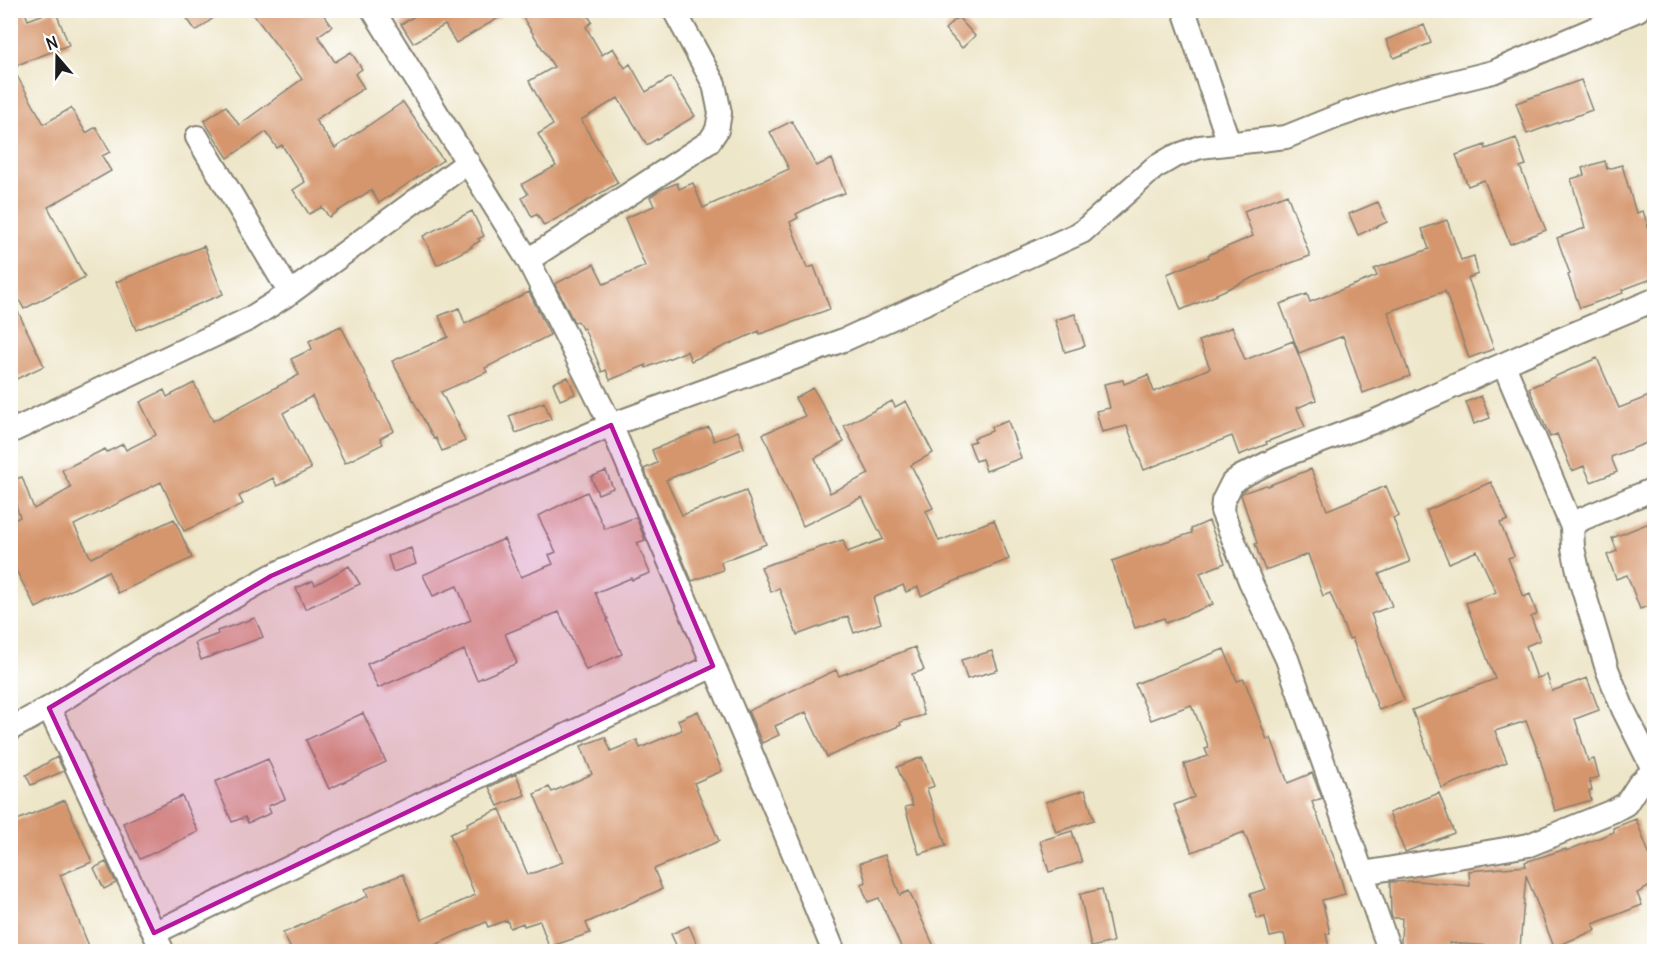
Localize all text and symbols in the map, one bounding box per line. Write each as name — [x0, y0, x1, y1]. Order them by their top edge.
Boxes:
north arrow — [27, 27, 87, 87]
text: N — [43, 32, 60, 54]

